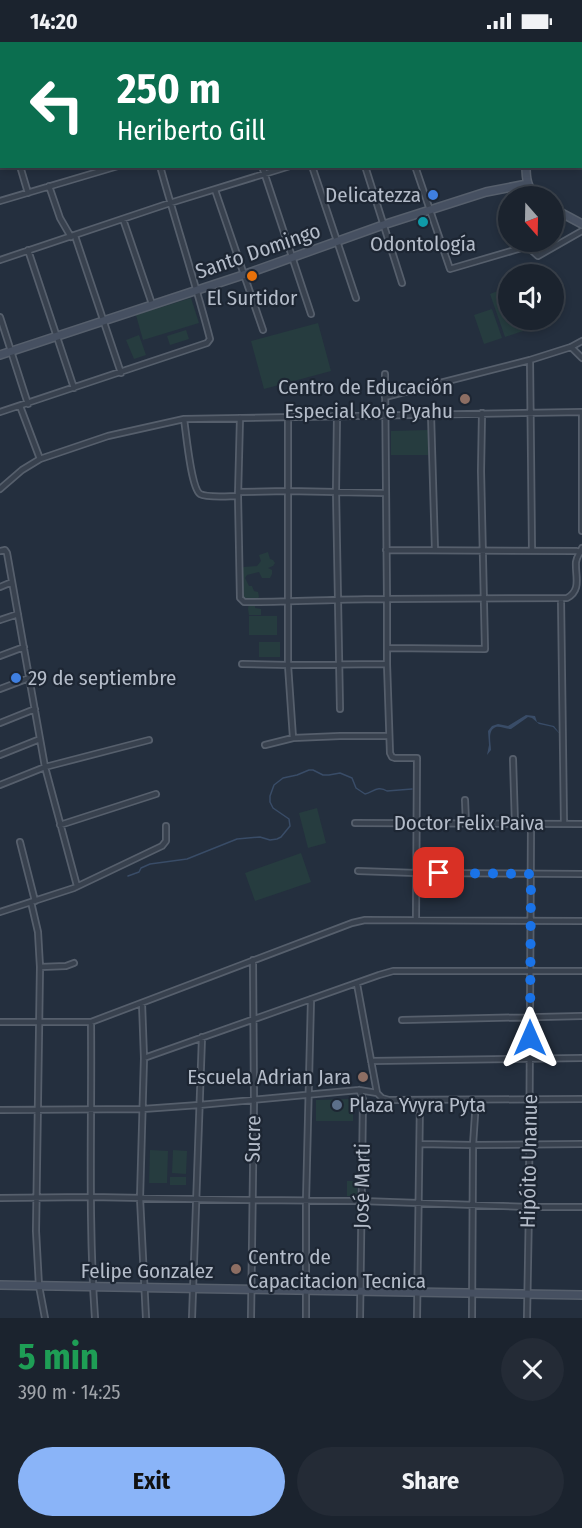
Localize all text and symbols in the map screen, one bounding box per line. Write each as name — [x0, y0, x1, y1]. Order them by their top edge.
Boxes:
text: 14:20 — [30, 8, 78, 35]
text: 250 m — [117, 64, 221, 114]
icon: left — [18, 66, 96, 144]
text: Heriberto Gill — [117, 115, 266, 147]
place label: Delicatezza — [325, 182, 421, 208]
north arrow — [498, 186, 564, 252]
map controls — [498, 186, 564, 330]
marker: Delicatezza — [426, 188, 440, 202]
marker: Odontología — [416, 215, 430, 229]
street label: Santo Domingo — [192, 217, 324, 285]
place label: Odontología — [370, 231, 476, 257]
button: sound — [498, 264, 564, 330]
marker: El Surtidor — [245, 269, 259, 283]
place label: El Surtidor — [207, 285, 298, 311]
place label: Centro de Educación Especial Ko'e Pyahu — [278, 374, 453, 424]
marker: Centro de Educación Especial Ko'e Pyahu — [458, 392, 472, 406]
place label: 29 de septiembre — [28, 665, 176, 691]
marker: 29 de septiembre — [9, 671, 23, 685]
street label: Doctor Felix Paiva — [394, 810, 544, 836]
pin — [413, 847, 464, 898]
icon: arrive — [422, 856, 455, 889]
position arrow — [498, 1006, 562, 1070]
place label: Escuela Adrian Jara — [187, 1064, 351, 1090]
marker: Escuela Adrian Jara — [356, 1070, 370, 1084]
place label: Plaza Yvyra Pyta — [349, 1092, 486, 1118]
street label: Hipóito Unanue — [515, 1094, 543, 1228]
marker: Plaza Yvyra Pyta — [330, 1098, 344, 1112]
street label: Sucre — [240, 1115, 266, 1163]
street label: José Marti — [348, 1143, 376, 1229]
place label: Centro de Capacitacion Tecnica — [248, 1244, 426, 1294]
street label: Felipe Gonzalez — [81, 1258, 213, 1284]
marker: Centro de Capacitacion Tecnica — [229, 1262, 243, 1276]
text: 5 min — [18, 1335, 99, 1379]
button: close — [501, 1338, 564, 1401]
text: 390 m · 14:25 — [18, 1380, 120, 1404]
button: Exit — [18, 1447, 285, 1516]
button: Share — [297, 1447, 564, 1516]

